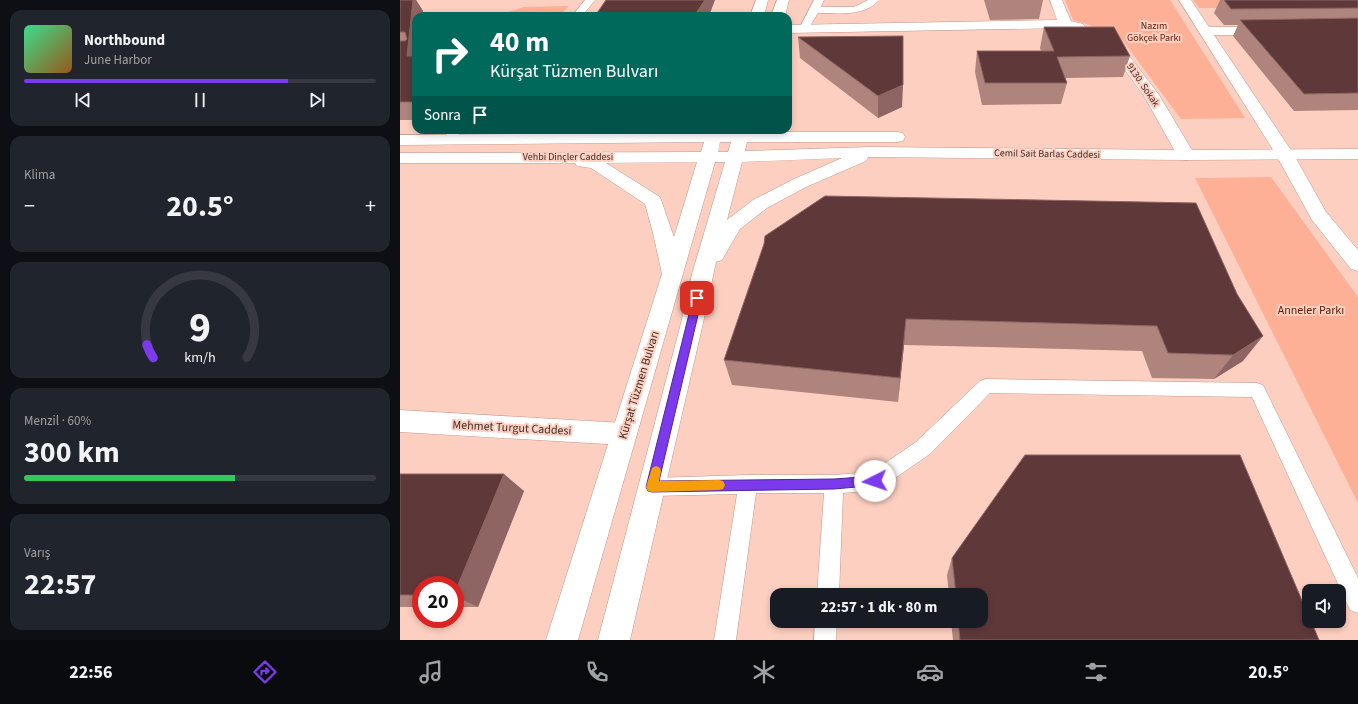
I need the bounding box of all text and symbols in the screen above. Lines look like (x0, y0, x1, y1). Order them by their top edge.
park label: Nazım Gökçek Parkı (1127, 19, 1181, 45)
text: 40 m (490, 22, 549, 62)
icon: right (424, 28, 476, 80)
text: Northbound (84, 30, 165, 51)
text: June Harbor (84, 51, 152, 69)
text: Kürşat Tüzmen Bulvarı (490, 59, 659, 84)
street label: 9130. Sokak (1123, 60, 1163, 110)
icon: previous (72, 89, 94, 111)
icon: pause (189, 89, 211, 111)
icon: next (306, 89, 328, 111)
icon: arrive (469, 104, 491, 126)
text: Sonra (424, 105, 461, 126)
street label: Cemil Sait Barlas Caddesi (994, 146, 1100, 162)
street label: Vehbi Dinçler Caddesi (523, 150, 613, 164)
text: Klima (24, 166, 55, 184)
text: 20.5° (166, 185, 234, 228)
text: − (24, 190, 35, 222)
text: + (365, 190, 376, 222)
pin (680, 281, 714, 315)
icon: arrive (686, 287, 708, 309)
text: 9 (189, 298, 211, 358)
park label: Anneler Parkı (1278, 302, 1344, 319)
street label: Kürşat Tüzmen Bulvarı (614, 329, 664, 441)
text: km/h (184, 347, 216, 368)
text: Menzil · 60% (24, 412, 91, 430)
street label: Mehmet Turgut Caddesi (452, 416, 572, 440)
text: 300 km (24, 431, 120, 474)
position arrow (854, 460, 896, 502)
text: Varış (24, 544, 50, 562)
text: 22:57 (24, 563, 96, 606)
speed limit sign: 20 (412, 576, 464, 628)
map controls (1302, 584, 1346, 628)
button: sound (1302, 584, 1346, 628)
text: 22:57 · 1 dk · 80 m (821, 597, 937, 618)
icon: directions (251, 658, 279, 686)
icon: music (417, 658, 445, 686)
icon: phone (583, 658, 611, 686)
icon: climate (750, 658, 778, 686)
icon: car (916, 658, 944, 686)
icon: filters (1082, 658, 1110, 686)
text: 22:56 (69, 660, 113, 685)
text: 20.5° (1248, 660, 1289, 685)

